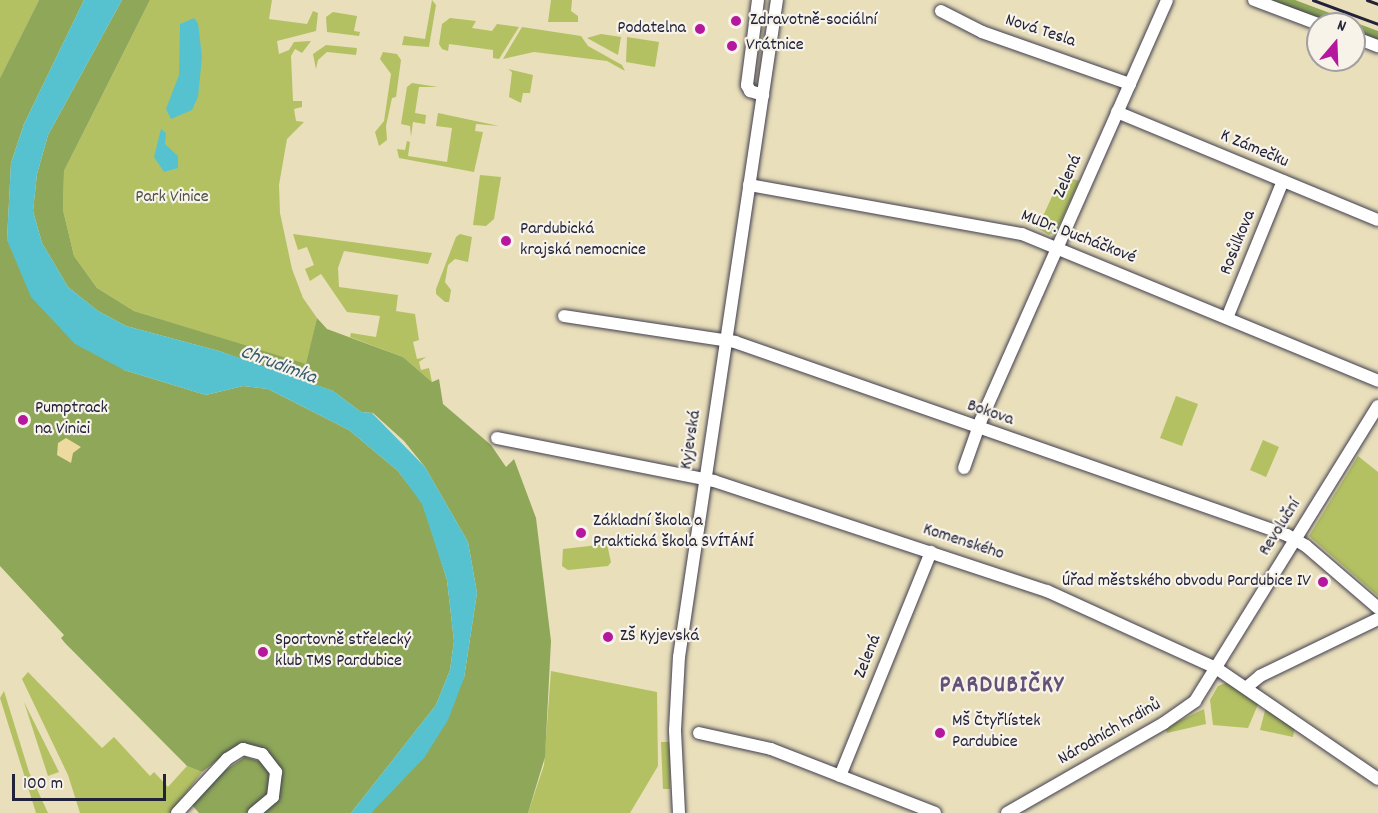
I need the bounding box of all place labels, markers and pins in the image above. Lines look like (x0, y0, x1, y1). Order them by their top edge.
place label: Zdravotně-sociální (750, 10, 877, 32)
marker: Zdravotně-sociální (727, 12, 745, 30)
place label: Podatelna (617, 18, 686, 40)
marker: Podatelna (691, 20, 709, 38)
place label: Vrátnice (746, 35, 804, 57)
marker: Vrátnice (723, 37, 741, 55)
place label: Pardubická krajská nemocnice (520, 220, 646, 262)
marker: Pardubická krajská nemocnice (497, 232, 515, 250)
place label: Pumptrack na Vinici (35, 399, 108, 442)
marker: Pumptrack na Vinici (16, 413, 30, 427)
place label: Základní škola a Praktická škola SVÍTÁNÍ (593, 512, 753, 554)
marker: Základní škola a Praktická škola SVÍTÁNÍ (574, 526, 588, 540)
place label: Úřad městského obvodu Pardubice IV (1062, 571, 1311, 593)
marker: Úřad městského obvodu Pardubice IV (1316, 575, 1330, 589)
place label: ZŠ Kyjevská (620, 626, 699, 648)
marker: ZŠ Kyjevská (601, 630, 615, 644)
place label: Sportovně střelecký klub TMS Pardubice (275, 631, 411, 674)
marker: Sportovně střelecký klub TMS Pardubice (256, 645, 270, 659)
place label: MŠ Čtyřlístek Pardubice (952, 712, 1041, 754)
marker: MŠ Čtyřlístek Pardubice (933, 726, 947, 740)

